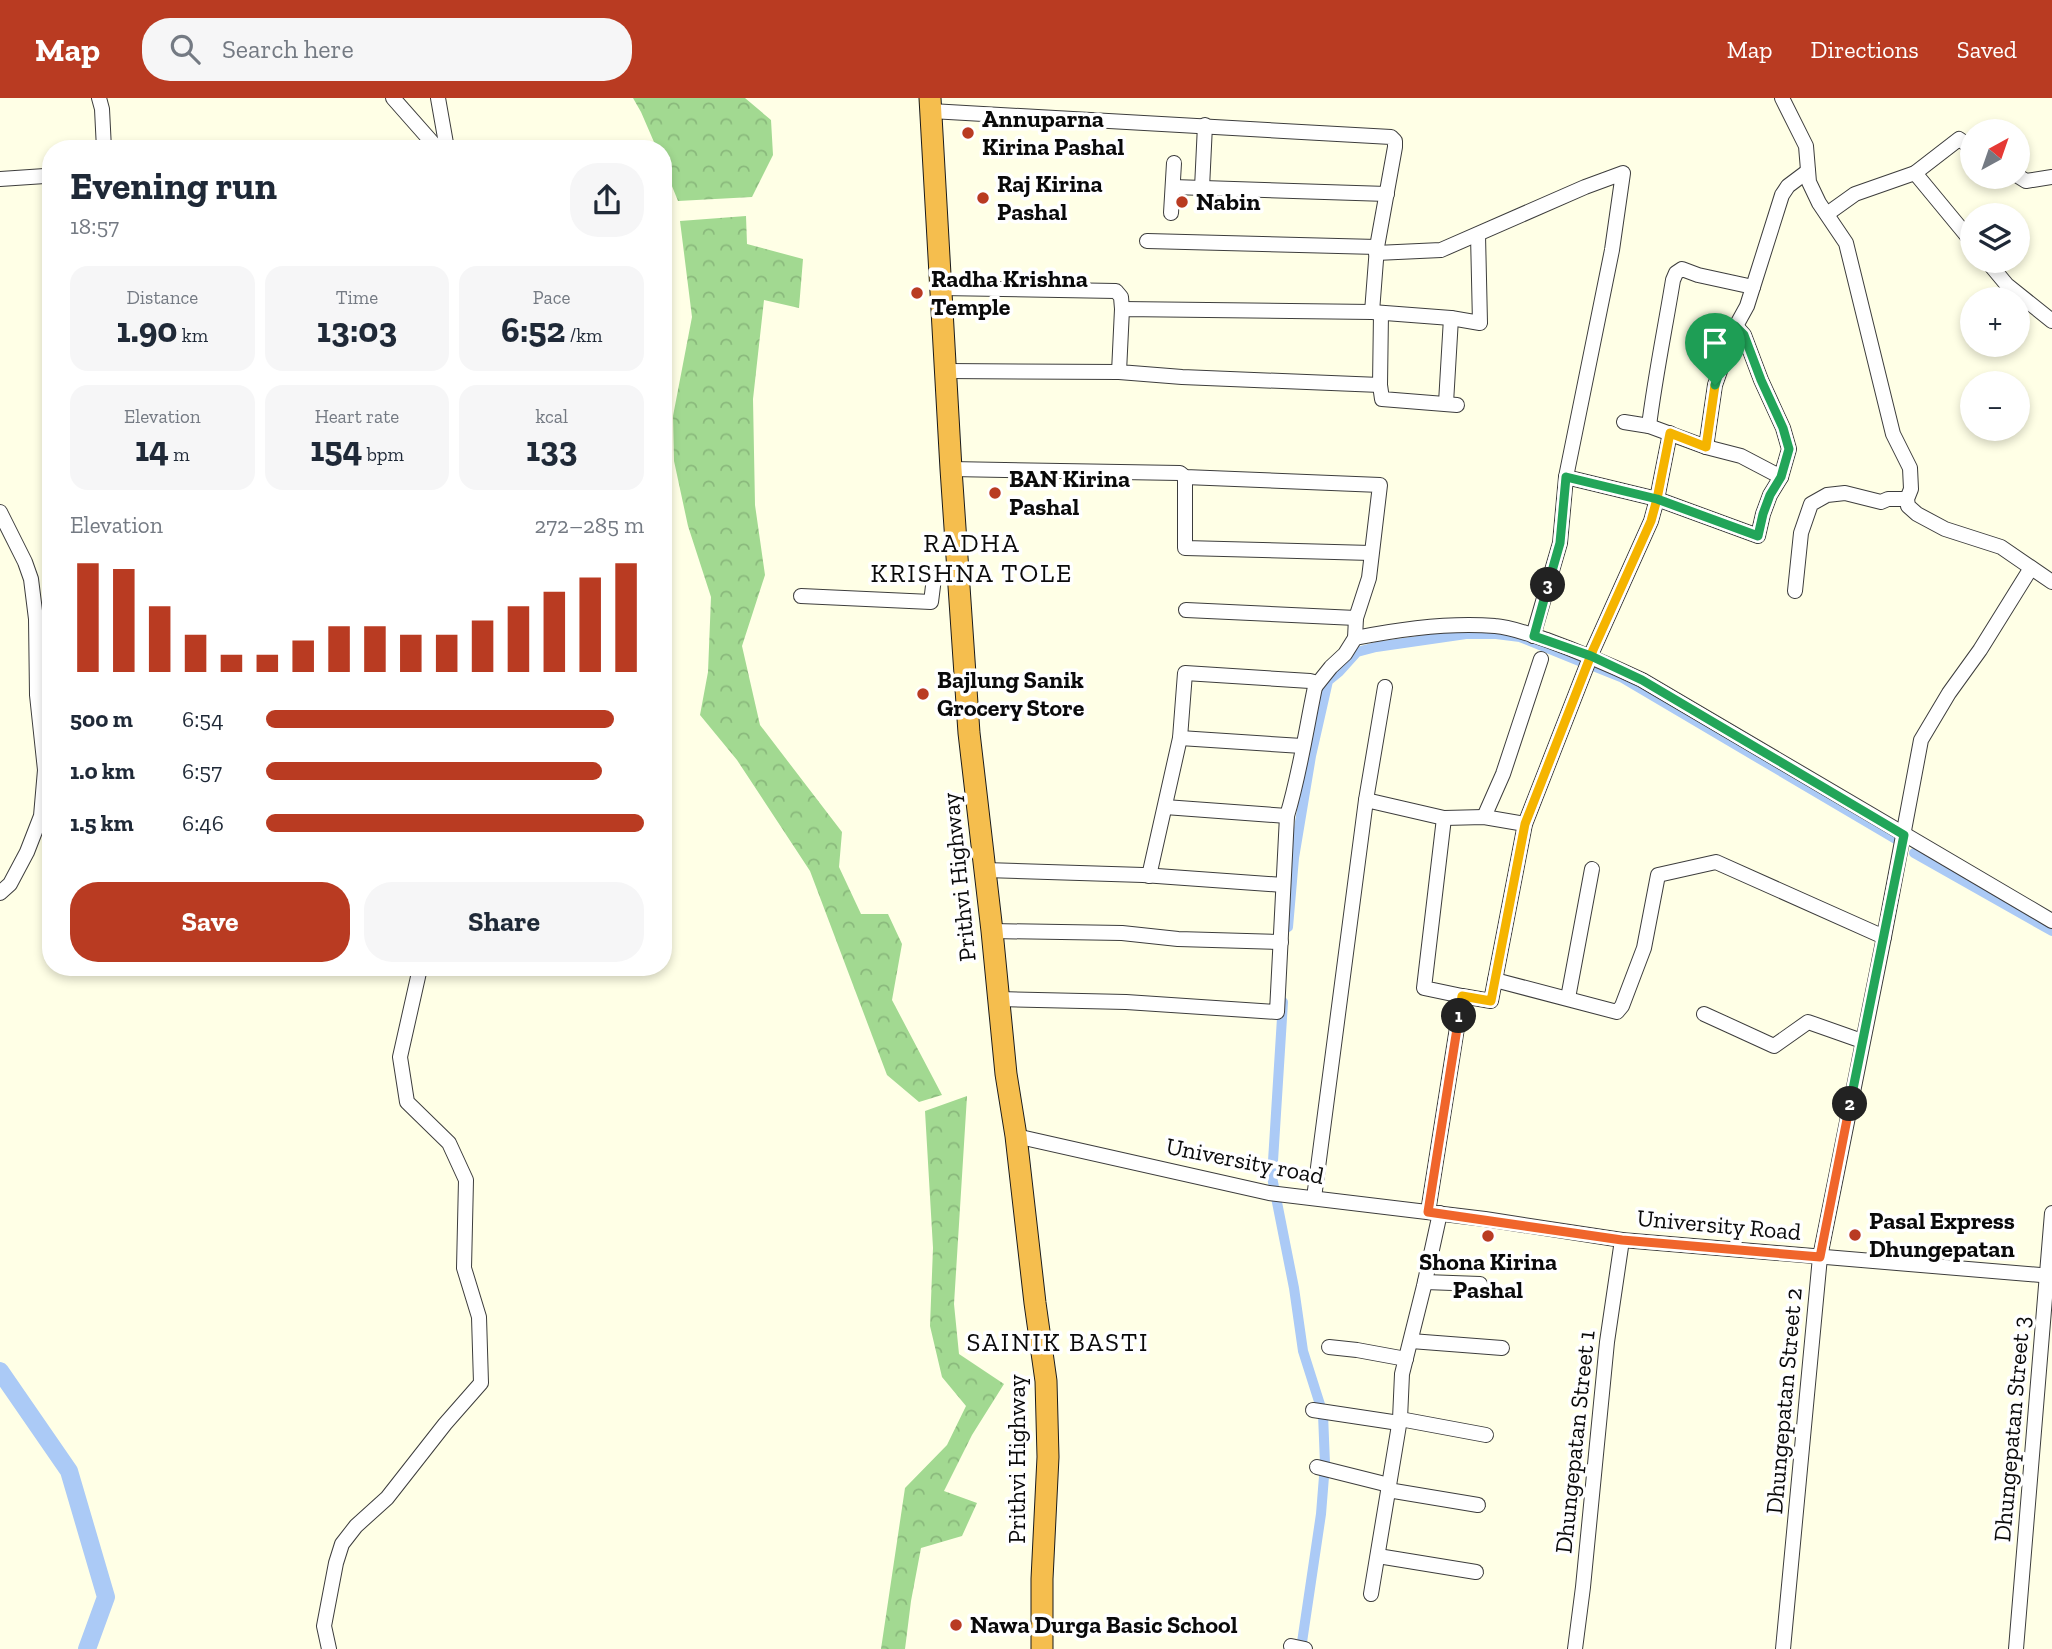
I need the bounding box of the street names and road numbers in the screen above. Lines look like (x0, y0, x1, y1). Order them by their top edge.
street label: Prithvi Highway (935, 791, 982, 963)
street label: University road (1164, 1131, 1327, 1190)
street label: University Road (1636, 1203, 1802, 1246)
street label: Dhungepatan Street 2 (1759, 1287, 1808, 1515)
street label: Dhungepatan Street 3 (1987, 1315, 2036, 1543)
street label: Dhungepatan Street 1 (1548, 1329, 1601, 1555)
street label: Prithvi Highway (1002, 1374, 1031, 1544)

